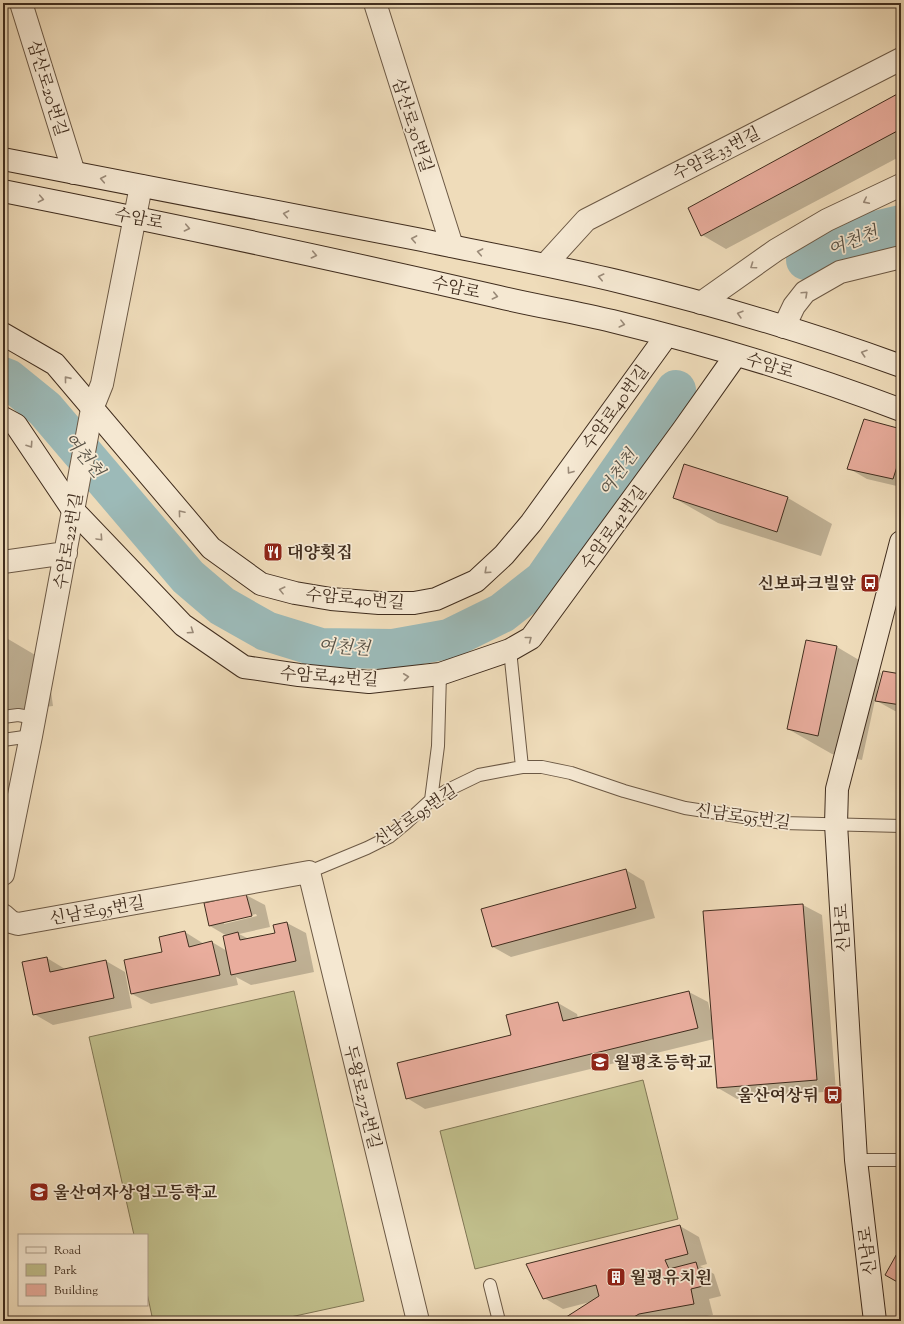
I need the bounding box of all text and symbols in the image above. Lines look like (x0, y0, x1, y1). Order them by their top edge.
street label: 삼산로20번길 (20, 38, 72, 139)
street label: 삼산로30번길 (385, 75, 438, 176)
street label: 수암로33번길 (669, 122, 765, 187)
one-way arrow (100, 175, 106, 184)
one-way arrow (38, 194, 44, 202)
one-way arrow (862, 196, 870, 204)
street label: 수암로 (112, 203, 166, 237)
one-way arrow (283, 210, 289, 219)
water label: 여천천 (825, 220, 884, 265)
one-way arrow (184, 223, 190, 231)
one-way arrow (410, 235, 417, 243)
one-way arrow (477, 248, 483, 257)
one-way arrow (311, 250, 317, 258)
one-way arrow (751, 261, 758, 268)
street label: 수암로 (429, 272, 483, 306)
one-way arrow (598, 274, 604, 282)
one-way arrow (492, 291, 499, 300)
one-way arrow (800, 291, 808, 299)
one-way arrow (737, 310, 744, 319)
one-way arrow (619, 319, 626, 328)
street label: 수암로 (742, 348, 797, 386)
one-way arrow (861, 349, 868, 358)
street label: 수암로40번길 (578, 361, 656, 455)
one-way arrow (65, 376, 72, 383)
water label: 여천천 (56, 428, 110, 486)
one-way arrow (25, 441, 33, 448)
water label: 여천천 (594, 444, 646, 503)
one-way arrow (567, 466, 574, 473)
street label: 수암로42번길 (576, 481, 653, 575)
street label: 수암로22번길 (50, 491, 90, 592)
one-way arrow (179, 510, 186, 518)
one-way arrow (95, 533, 103, 541)
restaurant icon: 대양횟집 (262, 541, 284, 563)
place label: 대양횟집 (287, 542, 353, 566)
one-way arrow (484, 566, 492, 573)
bus stop icon: 신보파크빌앞 (859, 572, 881, 594)
place label: 신보파크빌앞 (757, 573, 857, 597)
street label: 수암로40번길 (304, 584, 405, 616)
one-way arrow (279, 586, 286, 594)
one-way arrow (187, 626, 194, 634)
water label: 여천천 (317, 634, 372, 664)
one-way arrow (524, 636, 531, 643)
street label: 수암로42번길 (279, 663, 379, 693)
one-way arrow (403, 673, 410, 682)
street label: 신남로95번길 (369, 780, 463, 854)
street label: 신남로95번길 (693, 799, 792, 837)
street label: 신남로95번길 (48, 892, 147, 932)
street label: 신남로 (831, 902, 857, 953)
street label: 두왕로272번길 (337, 1043, 386, 1152)
school or university icon: 월평초등학교 (589, 1051, 611, 1073)
place label: 월평초등학교 (614, 1052, 713, 1076)
bus stop icon: 울산여상뒤 (822, 1084, 844, 1106)
place label: 울산여상뒤 (737, 1085, 819, 1109)
school or university icon: 울산여자상업고등학교 (28, 1181, 50, 1203)
place label: 울산여자상업고등학교 (53, 1182, 218, 1206)
street label: 신남로 (854, 1224, 884, 1277)
legend (18, 1234, 148, 1306)
text: Road (54, 1242, 81, 1260)
text: Park (54, 1262, 77, 1280)
building icon: 월평유치원 (605, 1266, 627, 1288)
place label: 월평유치원 (630, 1267, 712, 1291)
text: Building (54, 1282, 98, 1300)

